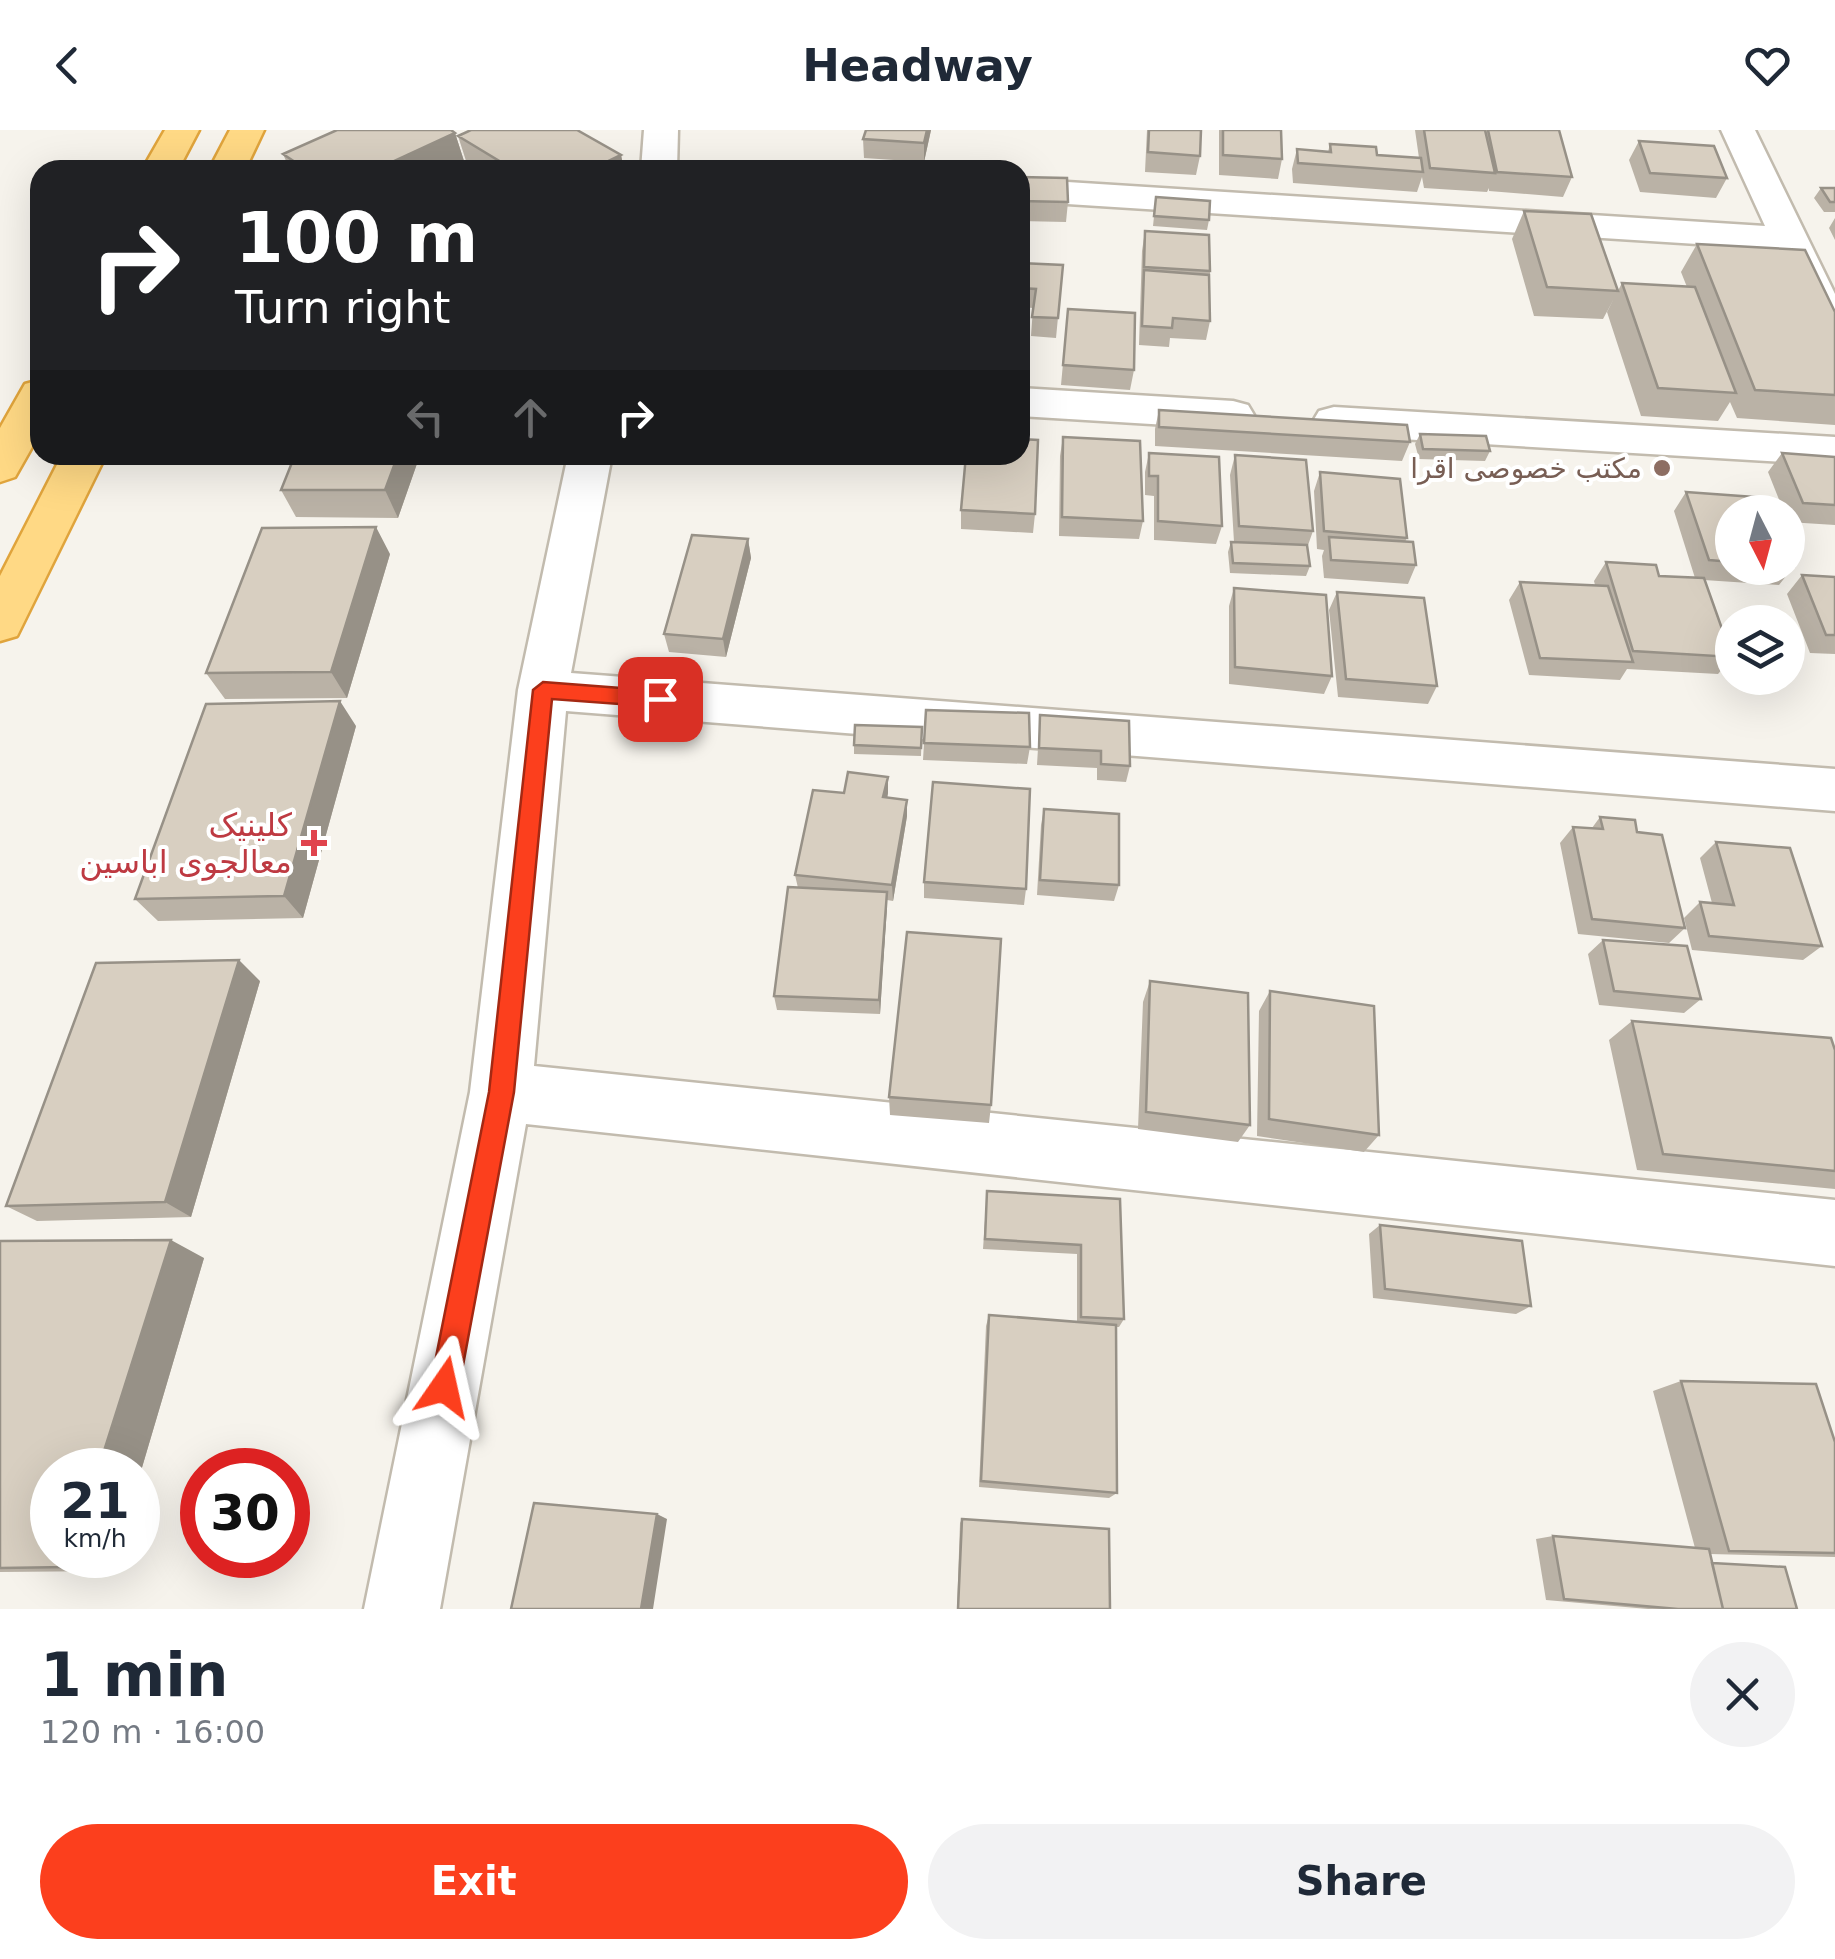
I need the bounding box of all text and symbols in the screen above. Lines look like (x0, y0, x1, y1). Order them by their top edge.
icon: back (40, 38, 95, 93)
icon: heart (1740, 38, 1795, 93)
text: Headway (802, 39, 1033, 92)
text: 100 m (235, 197, 478, 279)
icon: right (70, 200, 200, 330)
text: Turn right (235, 281, 450, 334)
icon: left (398, 390, 453, 445)
icon: ahead (503, 390, 558, 445)
icon: right (608, 390, 663, 445)
place label: مکتب خصوصی اقرا (1410, 452, 1642, 485)
marker: مکتب خصوصی اقرا (1651, 457, 1673, 479)
north arrow (1715, 495, 1805, 585)
map controls (1715, 495, 1805, 695)
button: layers (1715, 605, 1805, 695)
pin (618, 657, 703, 742)
icon: arrive (633, 672, 688, 727)
place label: کلینیک معالجوی اباسین (79, 806, 293, 881)
marker: کلینیک معالجوی اباسین (301, 830, 327, 856)
position arrow (392, 1335, 496, 1439)
speed limit sign: 30 (180, 1448, 310, 1578)
text: 21 (60, 1472, 130, 1530)
text: km/h (63, 1524, 127, 1553)
text: 1 min (40, 1640, 228, 1710)
button: close (1690, 1642, 1795, 1747)
text: 120 m · 16:00 (40, 1713, 265, 1751)
button: Exit (40, 1824, 908, 1939)
button: Share (928, 1824, 1795, 1939)

